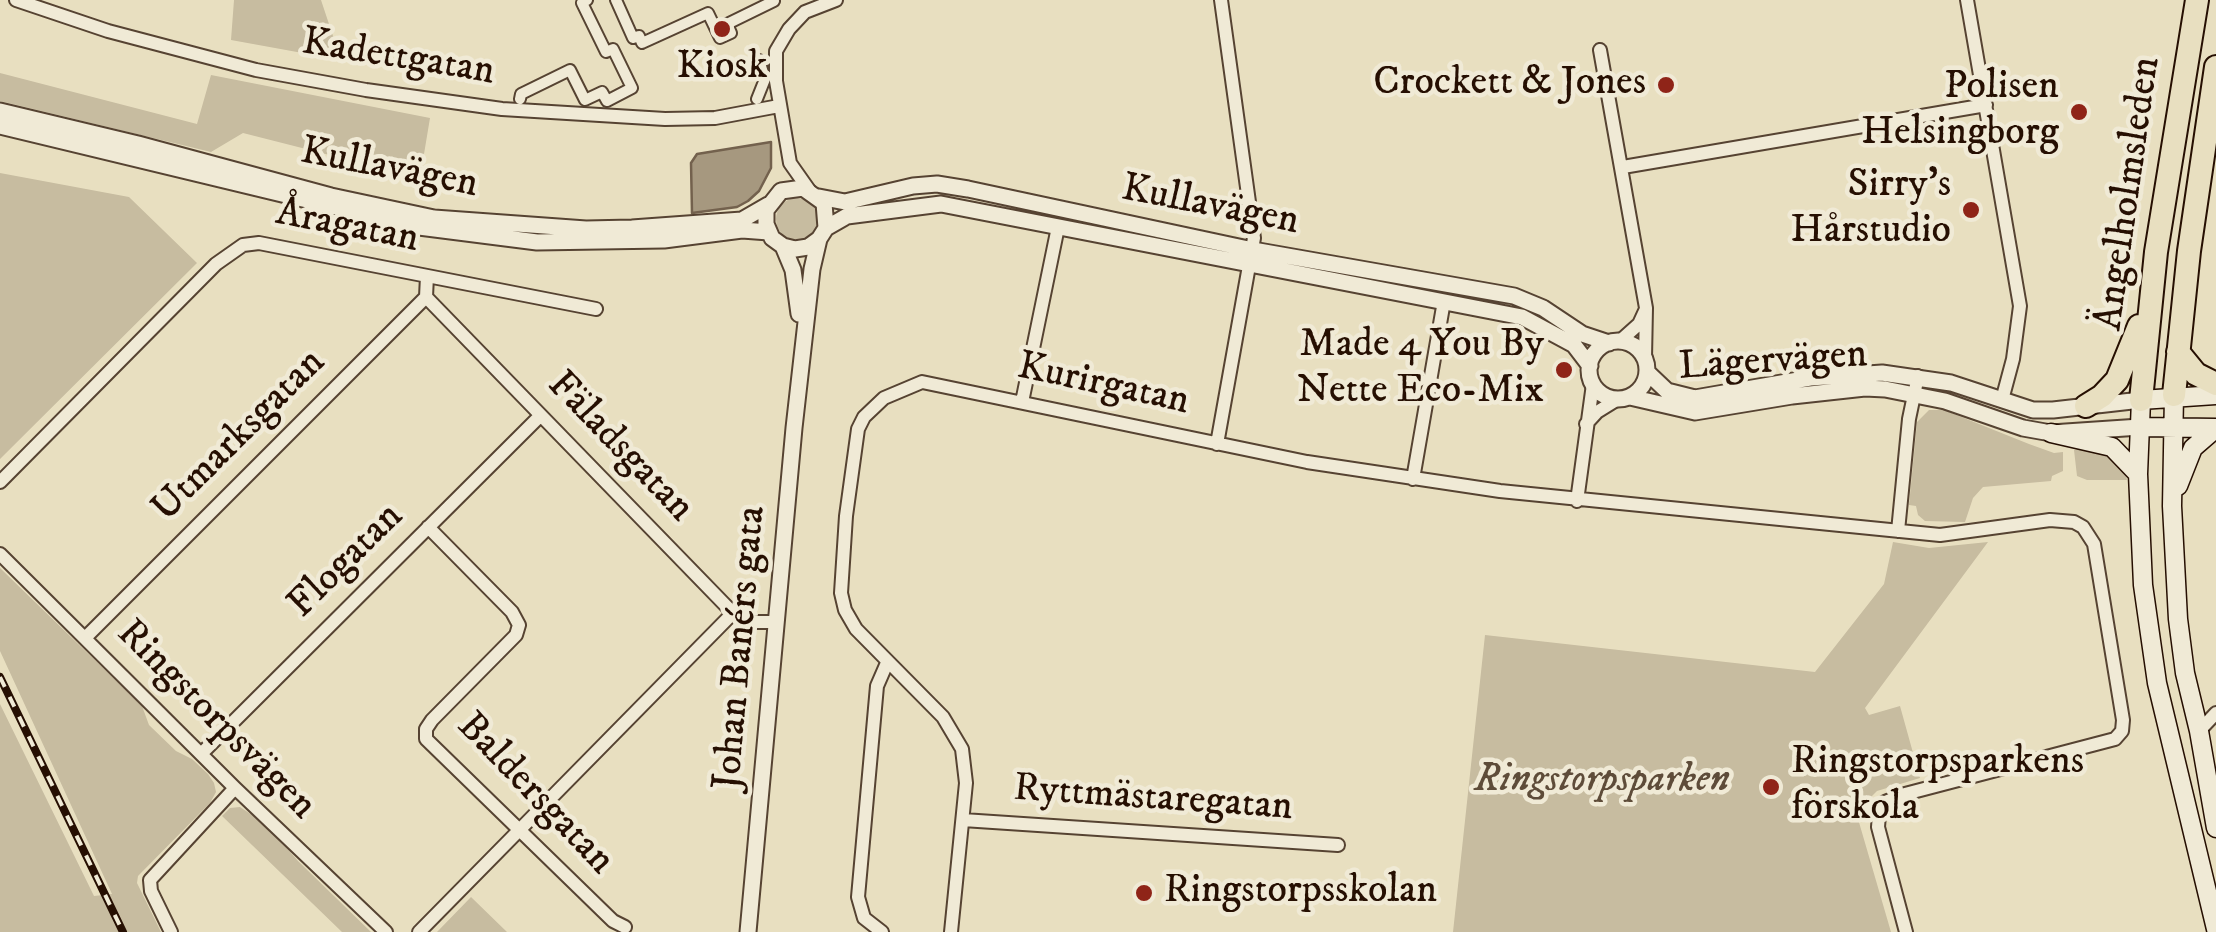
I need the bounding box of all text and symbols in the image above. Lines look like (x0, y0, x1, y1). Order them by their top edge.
marker: Kiosk (711, 18, 733, 40)
street label: Kadettgatan (298, 20, 498, 98)
place label: Kiosk (676, 45, 768, 93)
street label: Ängelholmsleden (2087, 54, 2173, 334)
place label: Crockett & Jones (1373, 61, 1646, 109)
place label: Polisen Helsingborg (1861, 65, 2059, 159)
marker: Crockett & Jones (1655, 74, 1677, 96)
marker: Polisen Helsingborg (2068, 101, 2090, 123)
street label: Kullavägen (296, 129, 482, 211)
place label: Sirry's Hårstudio (1790, 163, 1951, 257)
street label: Kullavägen (1117, 166, 1303, 248)
street label: Åragatan (271, 191, 423, 265)
marker: Sirry's Hårstudio (1960, 199, 1982, 221)
place label: Made 4 You By Nette Eco-Mix (1297, 323, 1544, 417)
street label: Lägervägen (1677, 332, 1869, 394)
street label: Utmarksgatan (143, 340, 337, 534)
street label: Kurirgatan (1013, 344, 1193, 428)
marker: Made 4 You By Nette Eco-Mix (1553, 359, 1575, 381)
street label: Fäladsgatan (535, 363, 703, 533)
street label: Flogatan (279, 494, 415, 630)
street label: Johan Banérs gata (706, 504, 778, 792)
street label: Ringstorpsvägen (105, 611, 325, 831)
street label: Baldersgatan (445, 704, 623, 886)
place label: Ringstorpsparkens förskola (1791, 740, 2084, 834)
park label: Ringstorpsparken (1474, 758, 1730, 806)
street label: Ryttmästaregatan (1012, 766, 1294, 834)
marker: Ringstorpsparkens förskola (1760, 776, 1782, 798)
place label: Ringstorpsskolan (1164, 869, 1437, 917)
marker: Ringstorpsskolan (1133, 882, 1155, 904)

